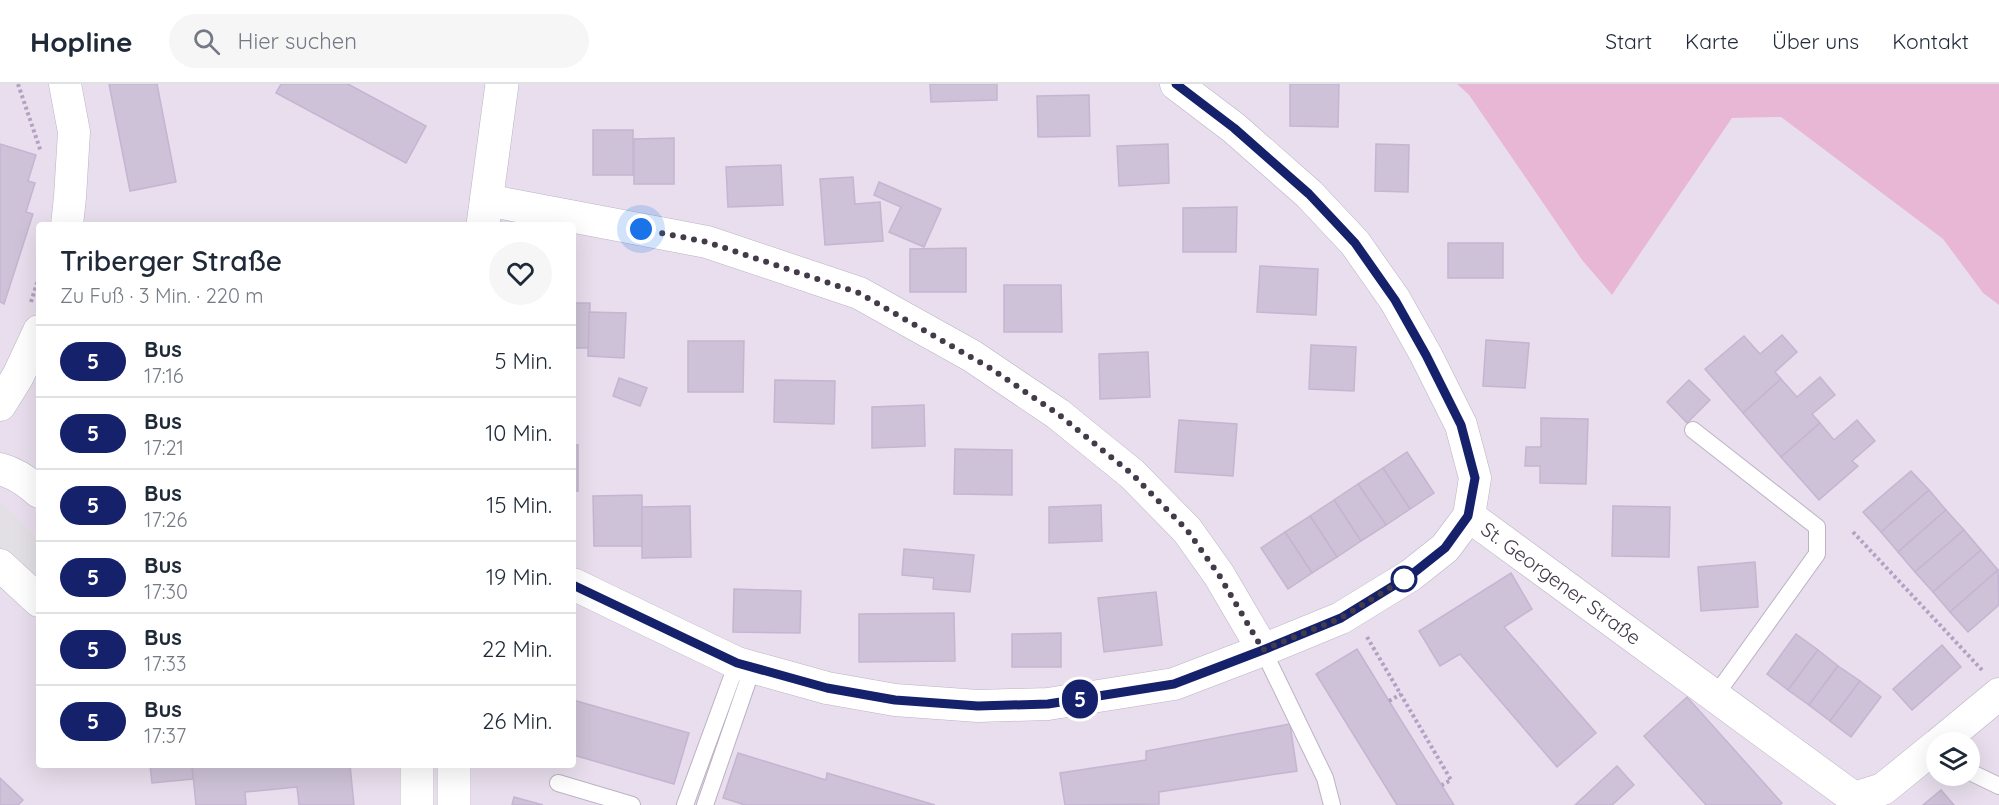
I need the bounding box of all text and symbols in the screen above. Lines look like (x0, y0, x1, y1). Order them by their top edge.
search box (169, 14, 589, 68)
text: Hopline (30, 24, 133, 59)
icon: search (190, 25, 223, 58)
text: Hier suchen (238, 27, 357, 55)
text: Start (1605, 28, 1652, 54)
text: Karte (1685, 28, 1739, 54)
text: Über uns (1772, 28, 1859, 54)
text: Kontakt (1892, 28, 1969, 54)
your location (626, 214, 656, 244)
button: heart (489, 242, 552, 305)
text: Triberger Straße (60, 243, 282, 278)
text: Zu Fuß · 3 Min. · 220 m (60, 283, 263, 308)
text: Bus (144, 335, 182, 363)
text: 5 Min. (494, 347, 552, 375)
text: 5 (87, 348, 99, 374)
text: 17:16 (144, 363, 184, 388)
text: Bus (144, 407, 182, 435)
text: 10 Min. (485, 419, 552, 447)
text: 5 (87, 420, 99, 446)
text: 17:21 (144, 435, 184, 460)
text: Bus (144, 479, 182, 507)
text: 15 Min. (486, 491, 552, 519)
text: 5 (87, 492, 99, 518)
text: 17:26 (144, 507, 187, 532)
street label: St. Georgener Straße (1476, 516, 1646, 650)
text: Bus (144, 551, 182, 579)
text: 19 Min. (486, 563, 552, 591)
text: 5 (87, 564, 99, 590)
unlabelled marker (1391, 566, 1417, 592)
text: 17:30 (144, 579, 188, 604)
text: Bus (144, 623, 182, 651)
text: 22 Min. (482, 635, 552, 663)
text: 5 (87, 636, 99, 662)
text: 17:33 (144, 651, 186, 676)
line badge: 5 (1060, 680, 1100, 718)
text: 5 (1074, 686, 1086, 712)
text: Bus (144, 695, 182, 723)
text: 26 Min. (482, 707, 552, 735)
text: 5 (87, 708, 99, 734)
text: 17:37 (144, 723, 186, 748)
map controls (1926, 732, 1980, 786)
button: layers (1926, 732, 1980, 786)

